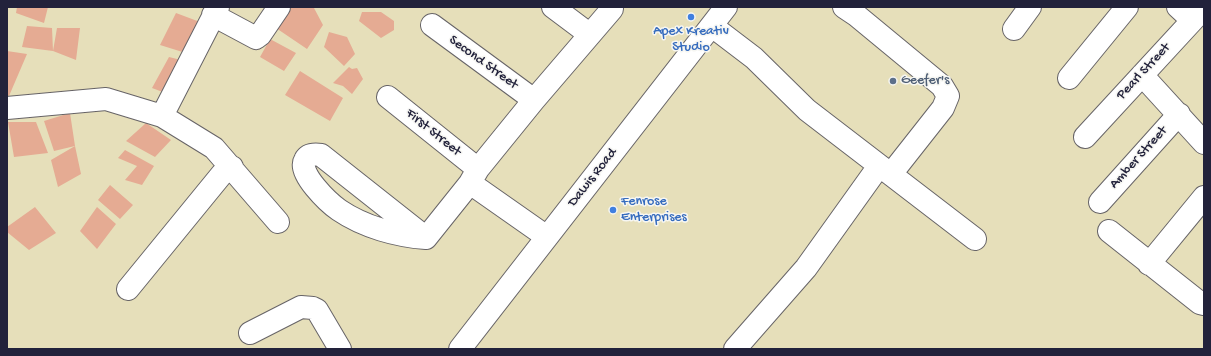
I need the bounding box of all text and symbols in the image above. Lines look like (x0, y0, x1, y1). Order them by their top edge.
marker: Apex Kreativ Studio (686, 12, 696, 22)
place label: Apex Kreativ Studio (653, 24, 729, 56)
street label: Second Street (445, 32, 521, 94)
street label: Pearl Street (1114, 40, 1174, 104)
place label: Geefer's (901, 73, 949, 89)
marker: Geefer's (888, 76, 898, 86)
street label: First Street (402, 105, 464, 161)
street label: Amber Street (1107, 123, 1171, 193)
street label: Dawis Road (565, 145, 621, 211)
place label: Fenrose Enterprises (621, 194, 687, 226)
marker: Fenrose Enterprises (608, 205, 618, 215)

